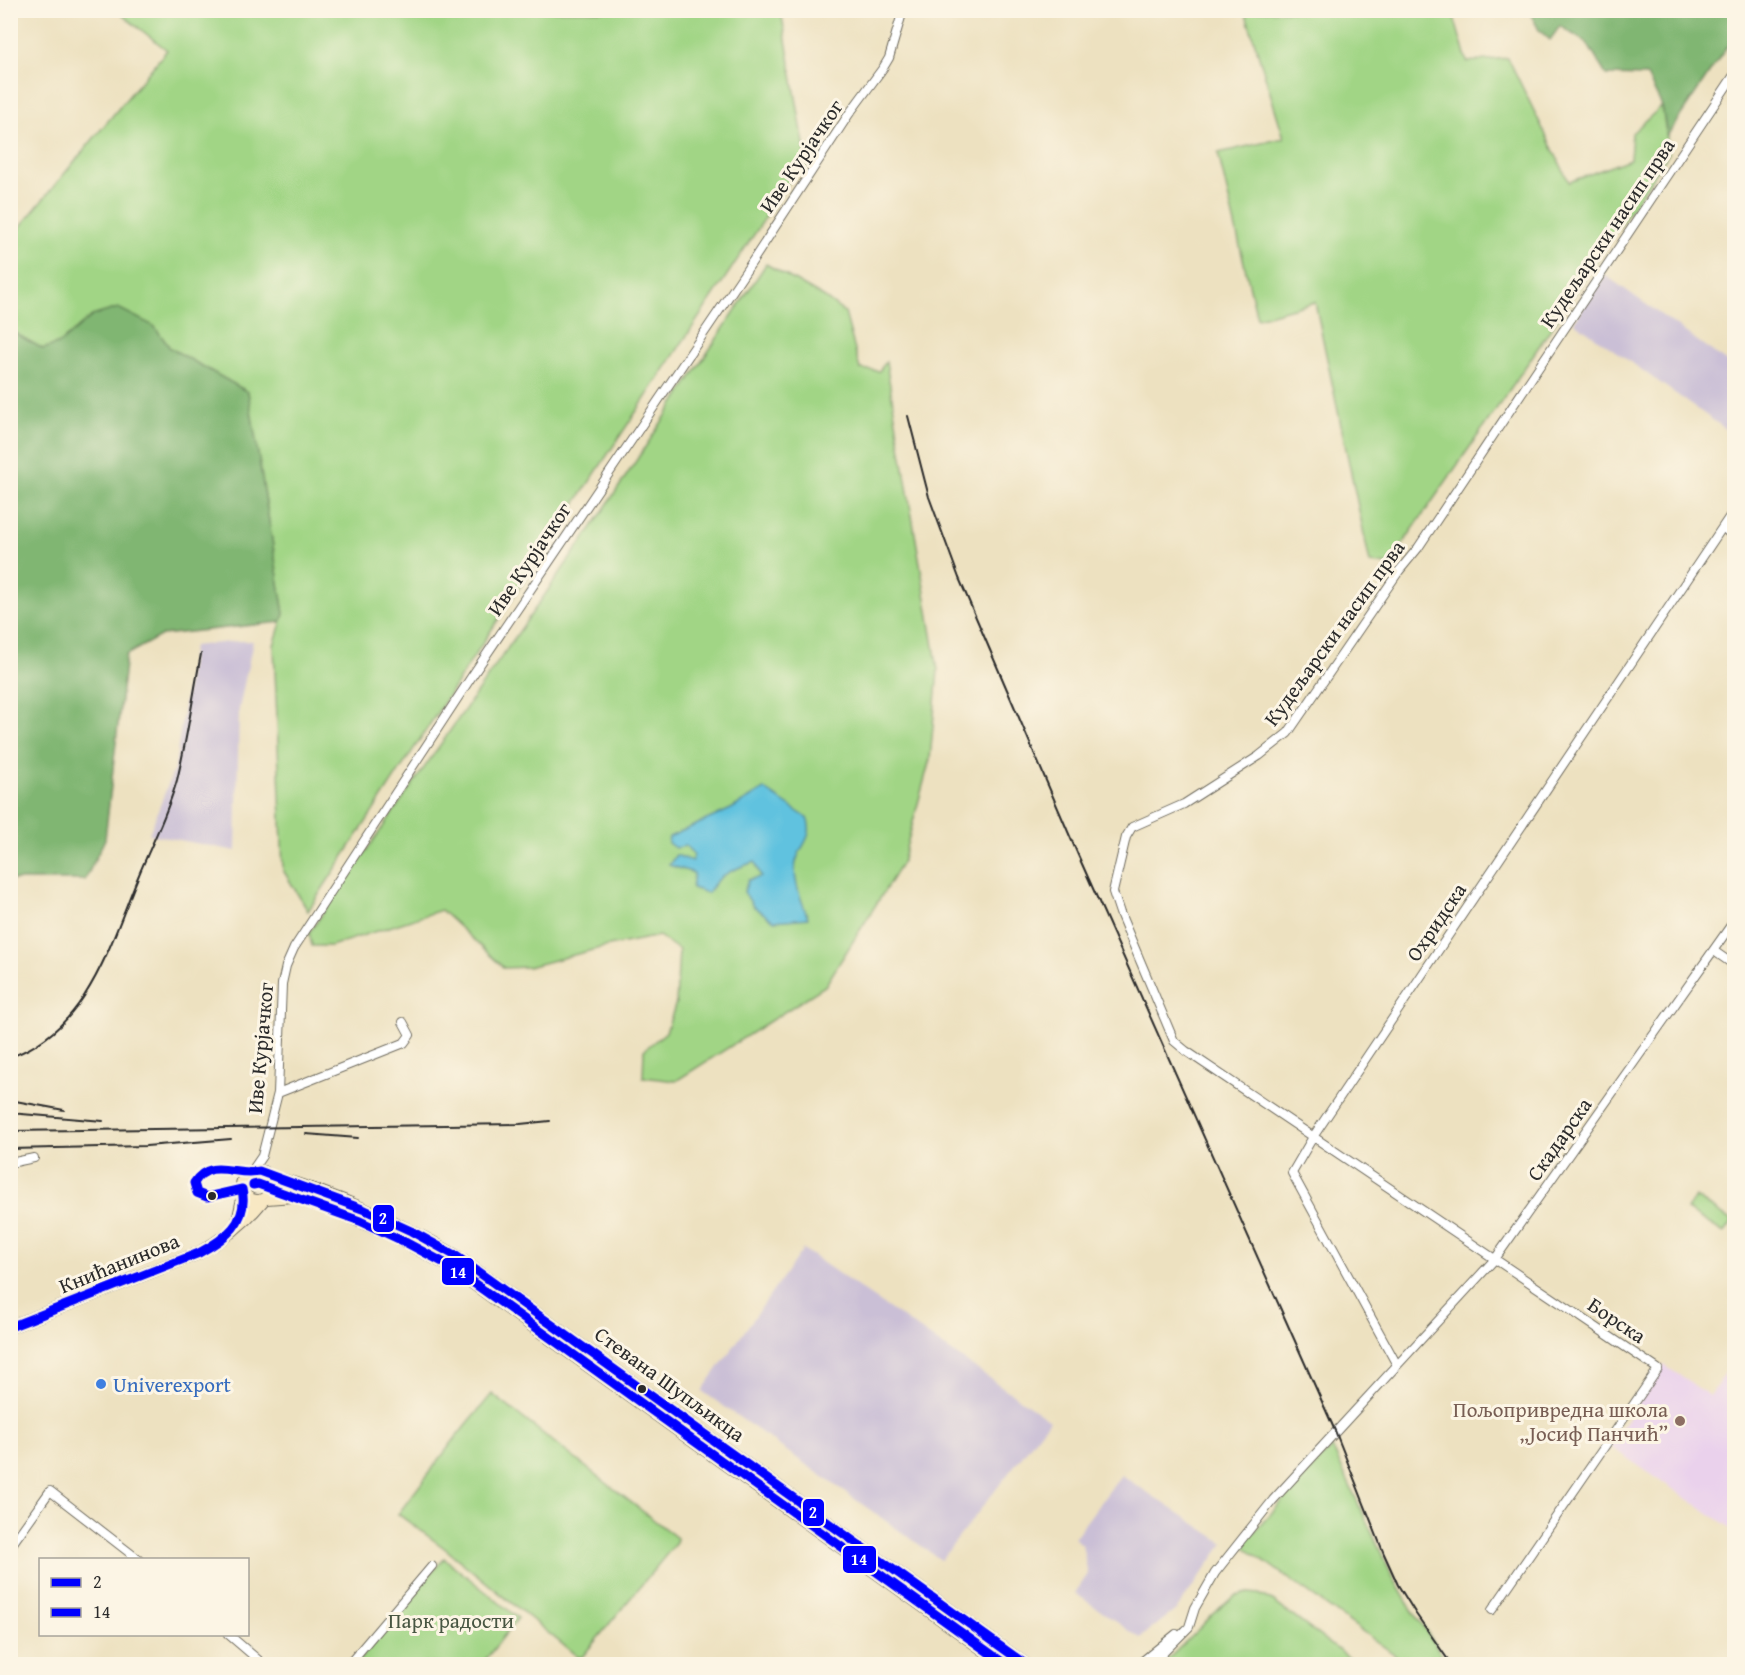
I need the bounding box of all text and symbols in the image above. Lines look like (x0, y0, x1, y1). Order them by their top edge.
street label: Иве Курјачког (751, 93, 851, 219)
street label: Кудељарски насип прва (1532, 132, 1682, 334)
street label: Иве Курјачког (479, 496, 579, 622)
street label: Кудељарски насип прва (1256, 534, 1412, 732)
street label: Охридска (1398, 876, 1474, 968)
street label: Иве Курјачког (239, 981, 281, 1115)
street label: Скадарска (1519, 1091, 1599, 1187)
unlabelled marker (206, 1190, 218, 1202)
line badge: 2 (372, 1204, 395, 1233)
text: 2 (379, 1206, 387, 1230)
street label: Книћанинова (54, 1225, 184, 1301)
line badge: 14 (441, 1257, 475, 1286)
text: 14 (450, 1260, 466, 1284)
street label: Борска (1582, 1289, 1652, 1351)
street label: Стевана Шупљикца (588, 1319, 752, 1449)
place label: Univerexport (113, 1369, 232, 1400)
marker: Univerexport (94, 1377, 108, 1391)
unlabelled marker (636, 1383, 648, 1395)
place label: Пољопривредна школа „Јосиф Панчић” (1453, 1394, 1668, 1449)
marker: Пољопривредна школа „Јосиф Панчић” (1673, 1414, 1687, 1428)
line badge: 2 (802, 1498, 825, 1527)
text: 2 (809, 1500, 817, 1524)
line badge: 14 (842, 1545, 877, 1574)
text: 14 (851, 1547, 867, 1571)
legend (39, 1558, 249, 1636)
text: 2 (93, 1568, 102, 1595)
text: 14 (93, 1598, 110, 1625)
park label: Парк радости (388, 1605, 514, 1636)

